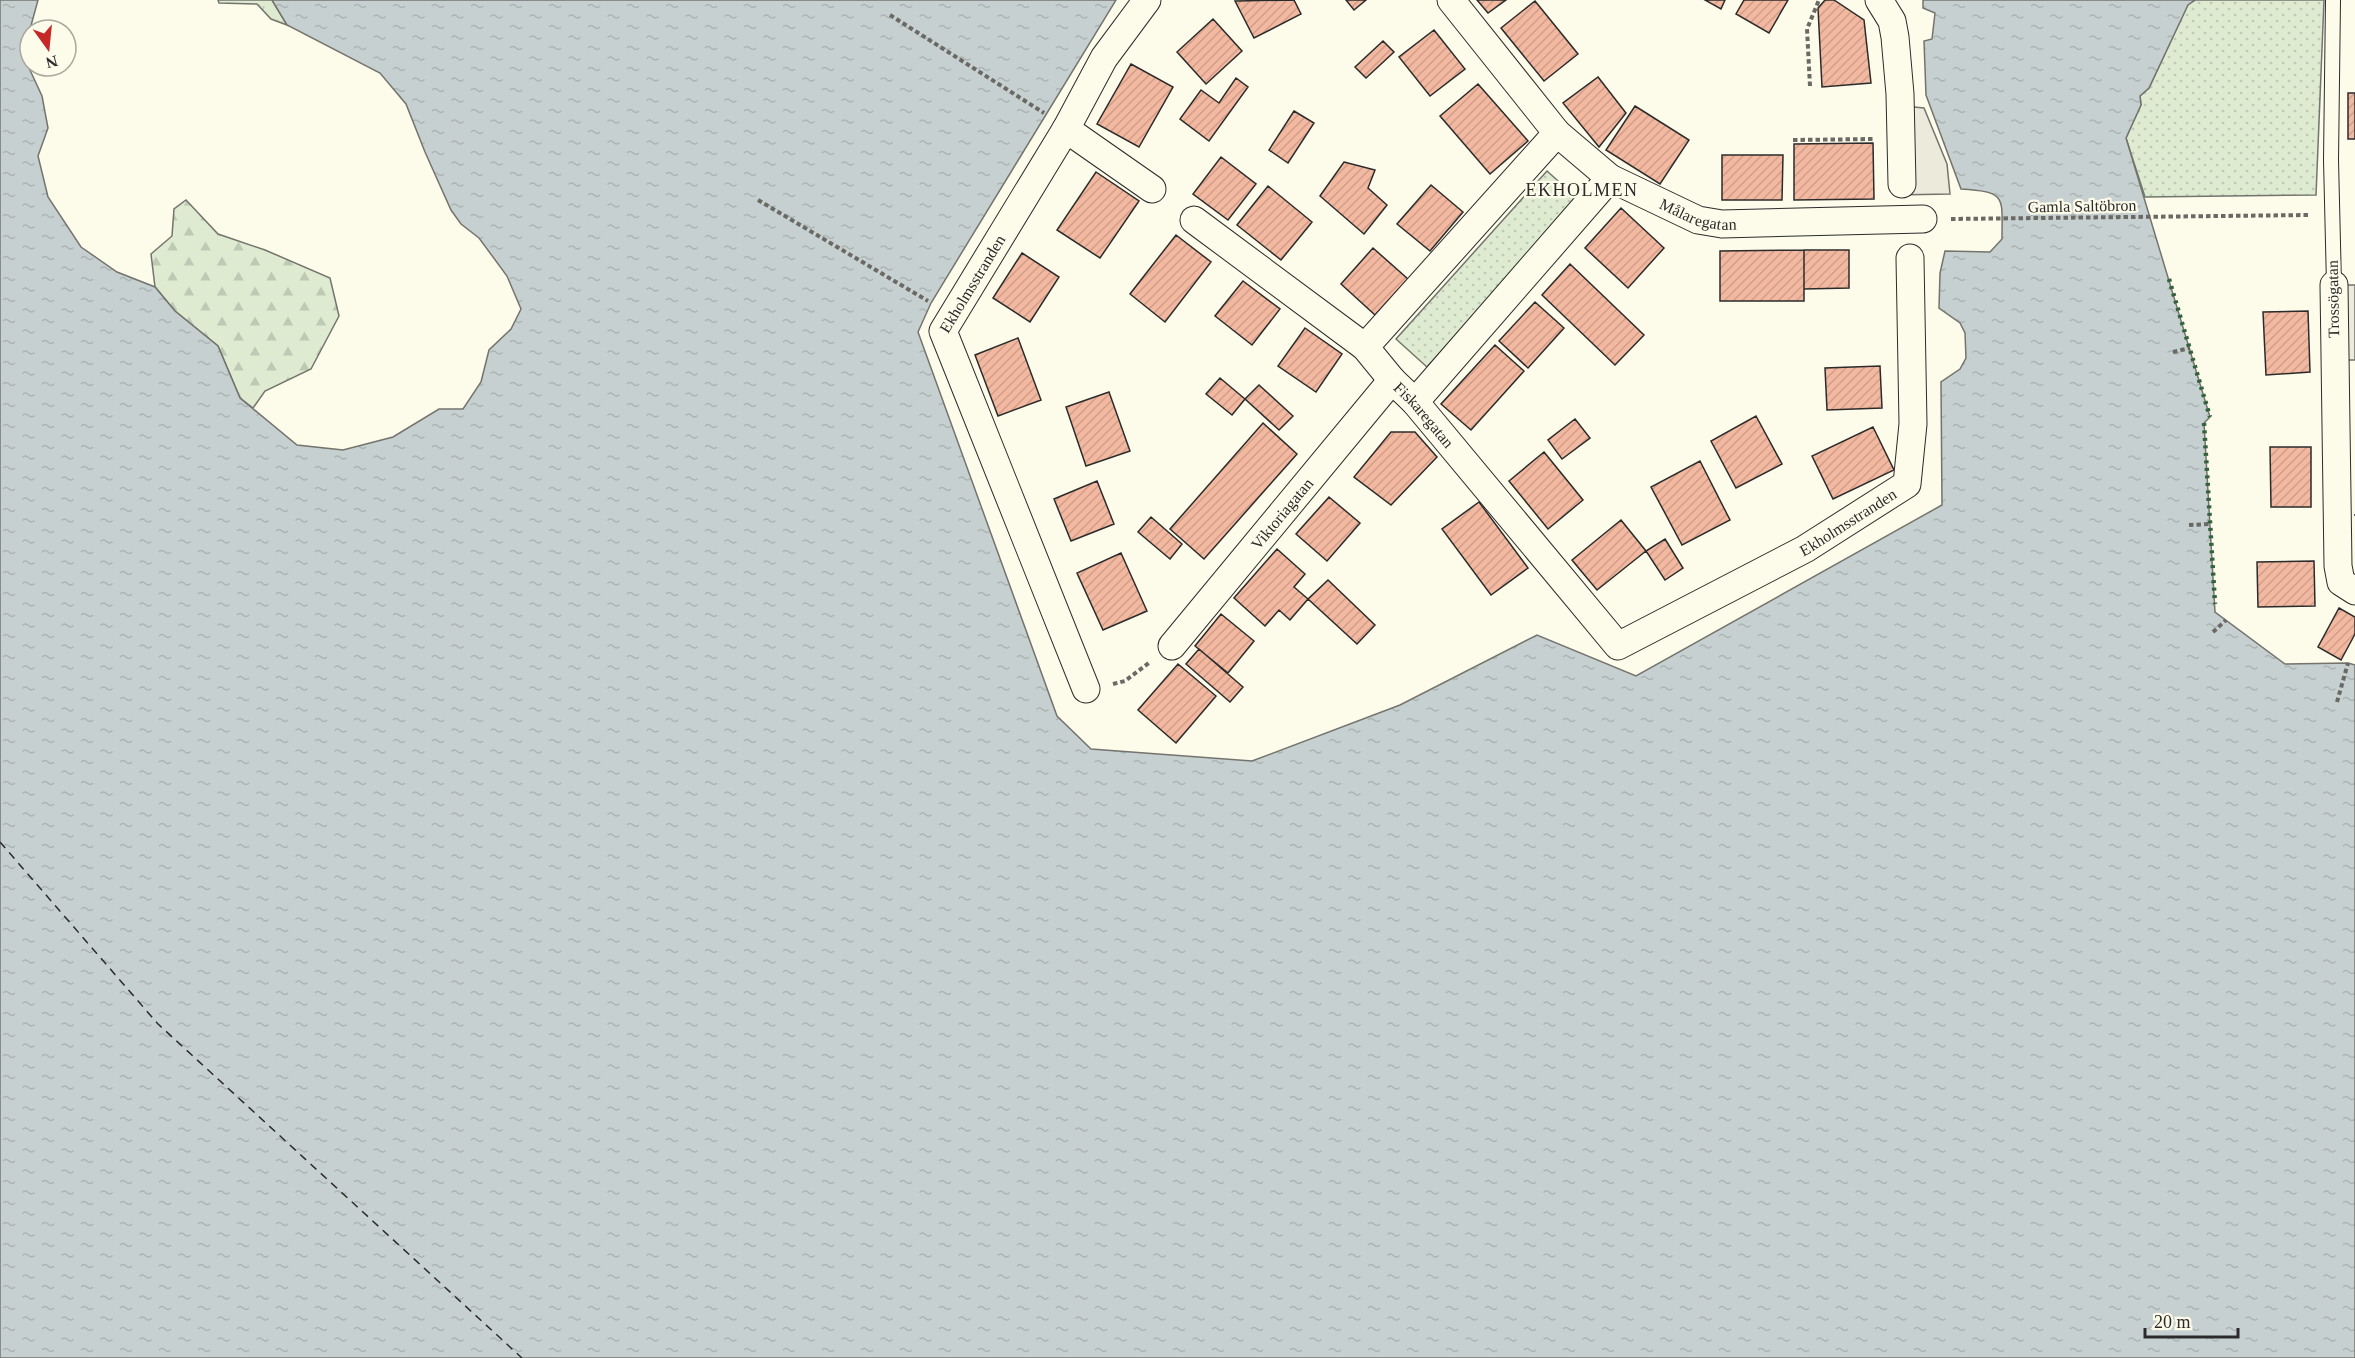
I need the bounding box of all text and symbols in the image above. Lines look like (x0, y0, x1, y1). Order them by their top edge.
north arrow (18, 18, 78, 78)
text: N (44, 52, 60, 72)
district label: EKHOLMEN (1526, 180, 1639, 200)
street label: Målaregatan (1657, 195, 1737, 233)
street label: Gamla Saltöbron (2027, 197, 2137, 215)
street label: Ekholmsstranden (936, 232, 1008, 335)
street label: Trossögatan (2324, 260, 2343, 338)
street label: Fiskaregatan (1391, 378, 1458, 451)
street label: Viktoriagatan (1247, 474, 1316, 552)
street label: Ekholmsstranden (1797, 485, 1899, 559)
scale bar (2145, 1301, 2238, 1339)
text: 20 m (2154, 1312, 2191, 1332)

